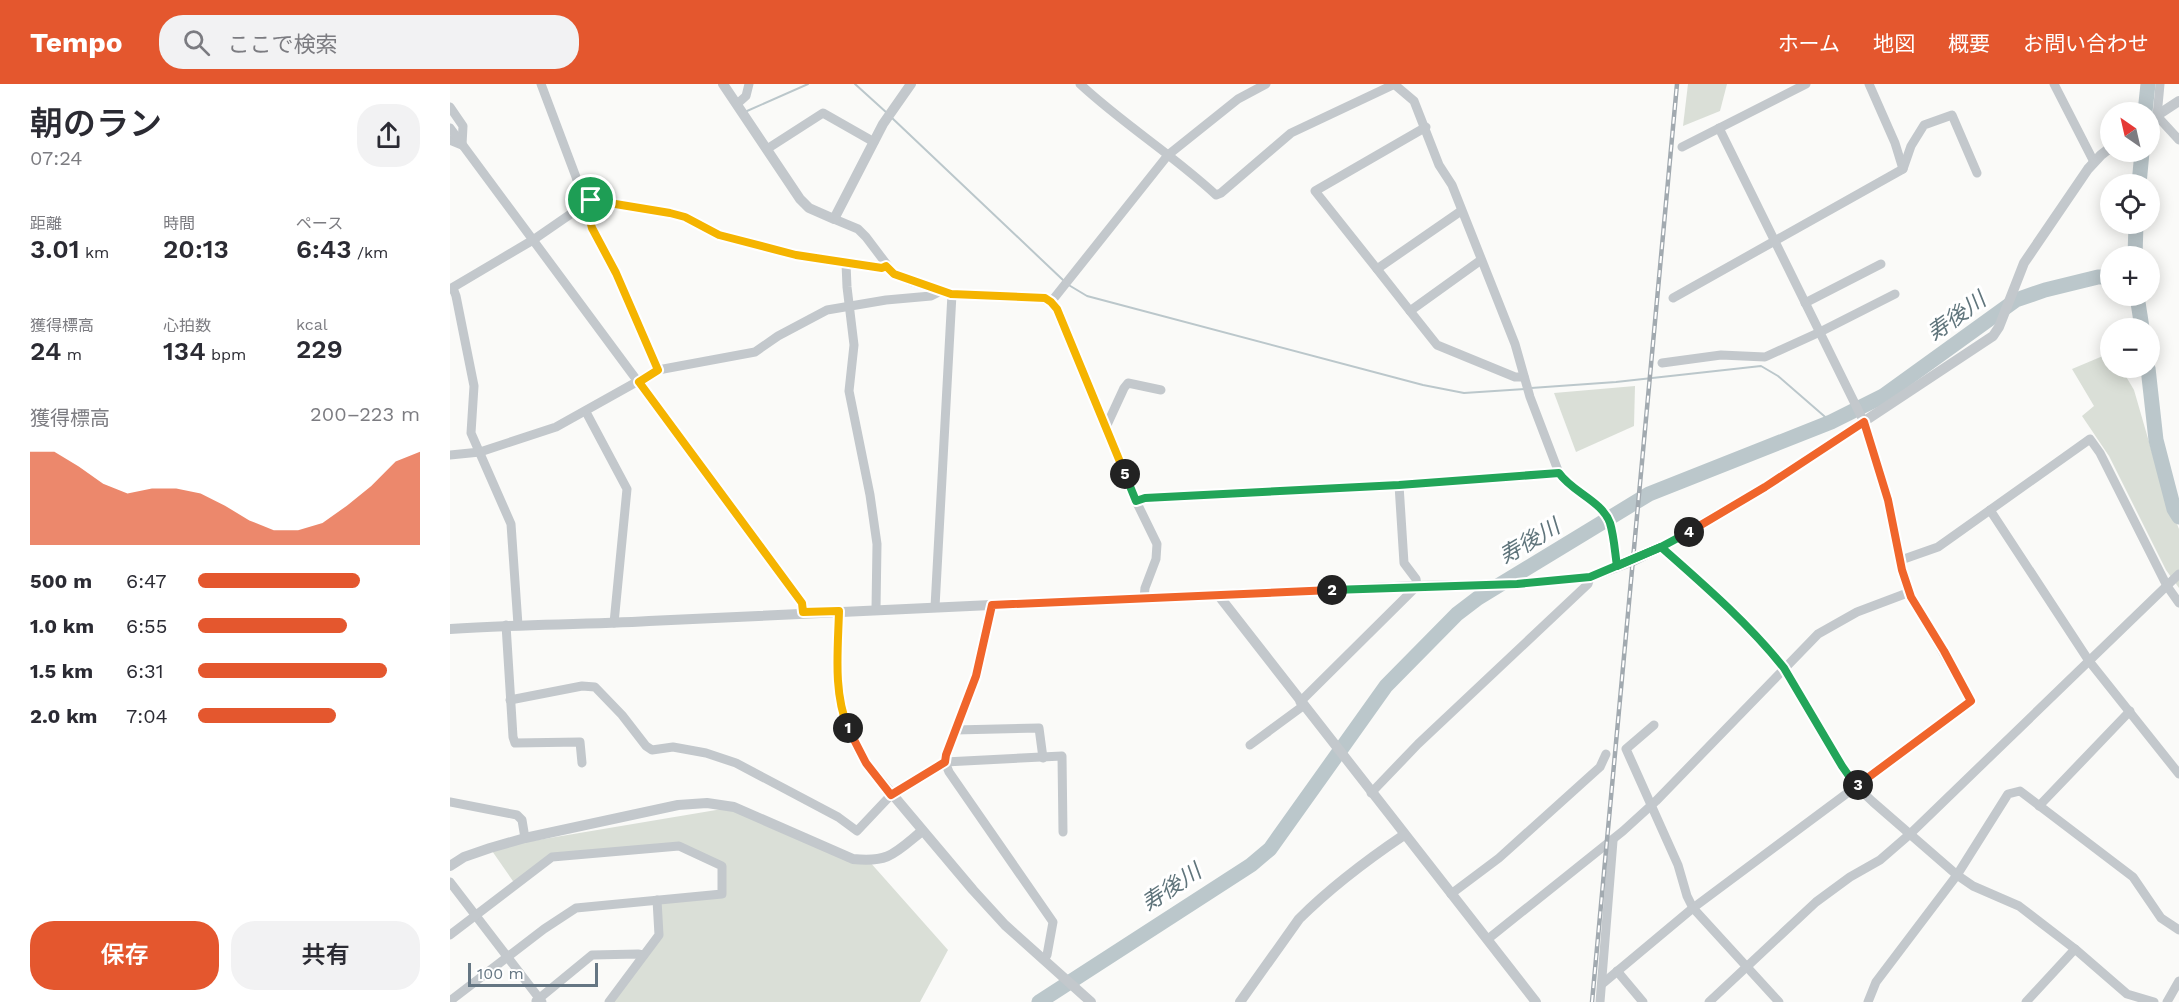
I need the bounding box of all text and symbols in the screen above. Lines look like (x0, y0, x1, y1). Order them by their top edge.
search box (159, 15, 579, 69)
text: Tempo (30, 26, 123, 59)
icon: search (180, 26, 213, 59)
text: ホーム (1778, 31, 1840, 56)
text: 地図 (1873, 31, 1915, 56)
text: 概要 (1948, 31, 1990, 56)
text: お問い合わせ (2023, 31, 2149, 56)
text: ここで検索 (228, 32, 338, 57)
north arrow (2100, 102, 2160, 162)
map controls (2100, 102, 2160, 378)
text: 朝のラン (30, 104, 162, 143)
button: share (357, 104, 420, 167)
text: 07:24 (30, 146, 82, 170)
pin (565, 174, 616, 225)
button: locate (2100, 174, 2160, 234)
icon: arrive (574, 183, 607, 216)
text: 距離 (30, 214, 62, 233)
text: 時間 (163, 214, 195, 233)
text: ペース (296, 214, 343, 233)
text: 3.01 (30, 234, 80, 264)
text: 20:13 (163, 234, 229, 264)
text: 6:43 (296, 234, 352, 264)
text: km (80, 243, 109, 262)
text: /km (352, 243, 388, 262)
button: + (2100, 246, 2160, 306)
water label: 寿後川 (1922, 286, 1992, 346)
text: kcal (296, 315, 328, 334)
text: 獲得標高 (30, 316, 94, 335)
text: 心拍数 (163, 316, 211, 335)
button: − (2100, 318, 2160, 378)
text: 229 (296, 334, 343, 364)
text: 24 (30, 336, 61, 366)
text: 134 (163, 336, 206, 366)
text: m (61, 345, 82, 364)
text: bpm (206, 345, 246, 364)
text: 200–223 m (310, 402, 420, 426)
text: 獲得標高 (30, 406, 110, 430)
pin: 5 (1110, 459, 1140, 489)
text: 5 (1120, 464, 1130, 483)
water label: 寿後川 (1495, 513, 1566, 569)
pin: 4 (1674, 517, 1704, 547)
text: 4 (1684, 522, 1694, 541)
text: 500 m (30, 569, 92, 593)
text: 6:47 (126, 569, 167, 593)
pin: 2 (1317, 575, 1347, 605)
text: 2 (1327, 580, 1337, 599)
text: 1.0 km (30, 614, 94, 638)
text: 6:55 (126, 614, 167, 638)
text: 1.5 km (30, 659, 93, 683)
text: 6:31 (126, 659, 164, 683)
text: 2.0 km (30, 704, 97, 728)
text: 7:04 (126, 704, 168, 728)
pin: 1 (833, 713, 863, 743)
text: 1 (845, 718, 851, 737)
pin: 3 (1843, 770, 1873, 800)
text: 3 (1853, 775, 1863, 794)
water label: 寿後川 (1137, 857, 1207, 916)
button: 保存 (30, 921, 219, 990)
button: 共有 (231, 921, 420, 990)
scale bar (468, 960, 598, 988)
text: 100 m (477, 964, 524, 983)

